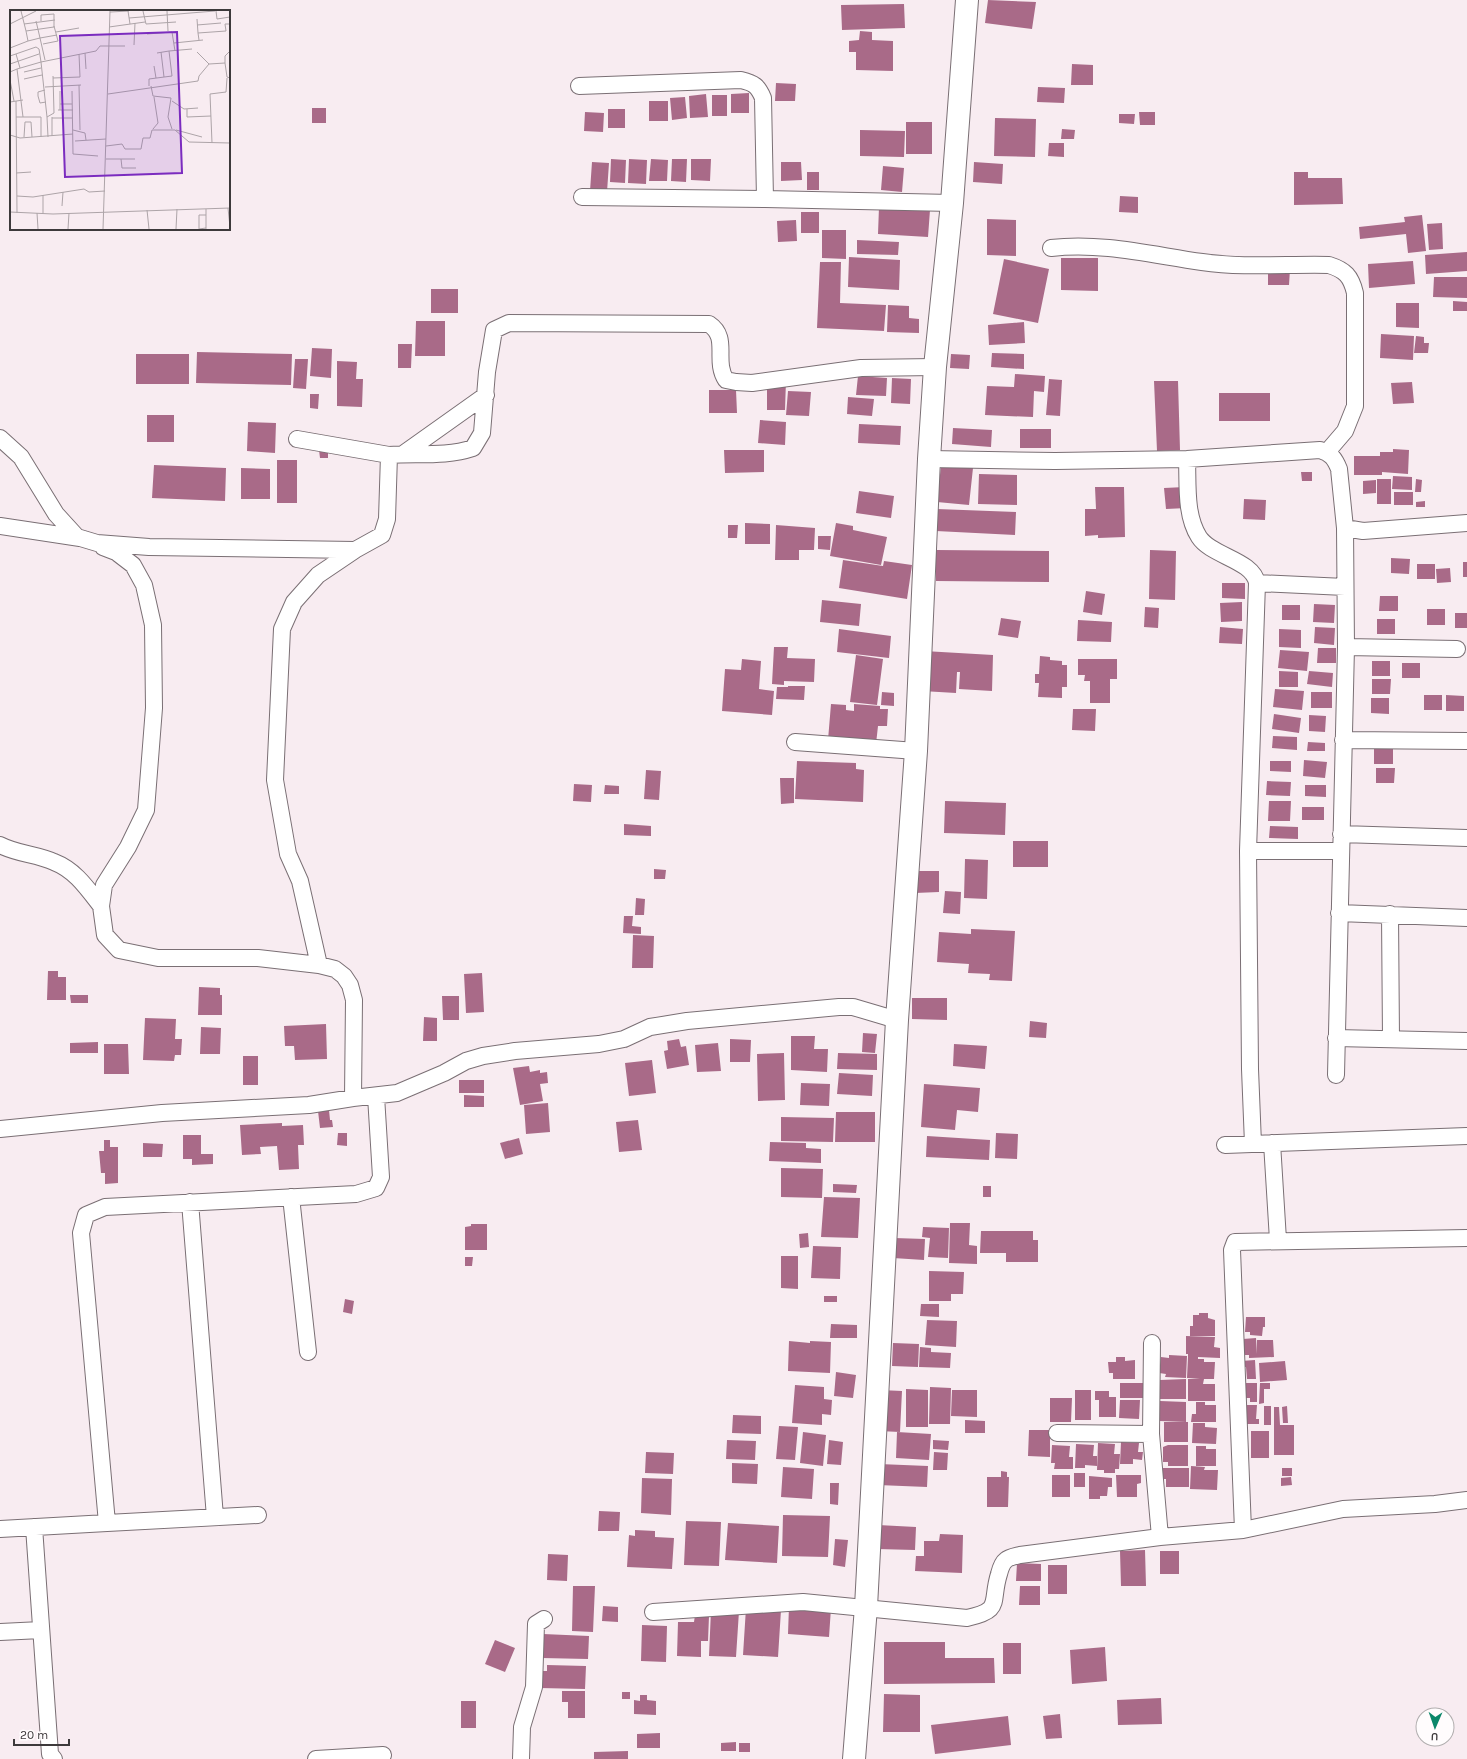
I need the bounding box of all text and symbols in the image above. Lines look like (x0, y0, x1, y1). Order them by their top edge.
inset map (10, 10, 230, 230)
north arrow (1415, 1707, 1455, 1747)
scale bar (14, 1721, 69, 1747)
text: 20 m (20, 1728, 48, 1742)
text: U (1431, 1730, 1439, 1743)

